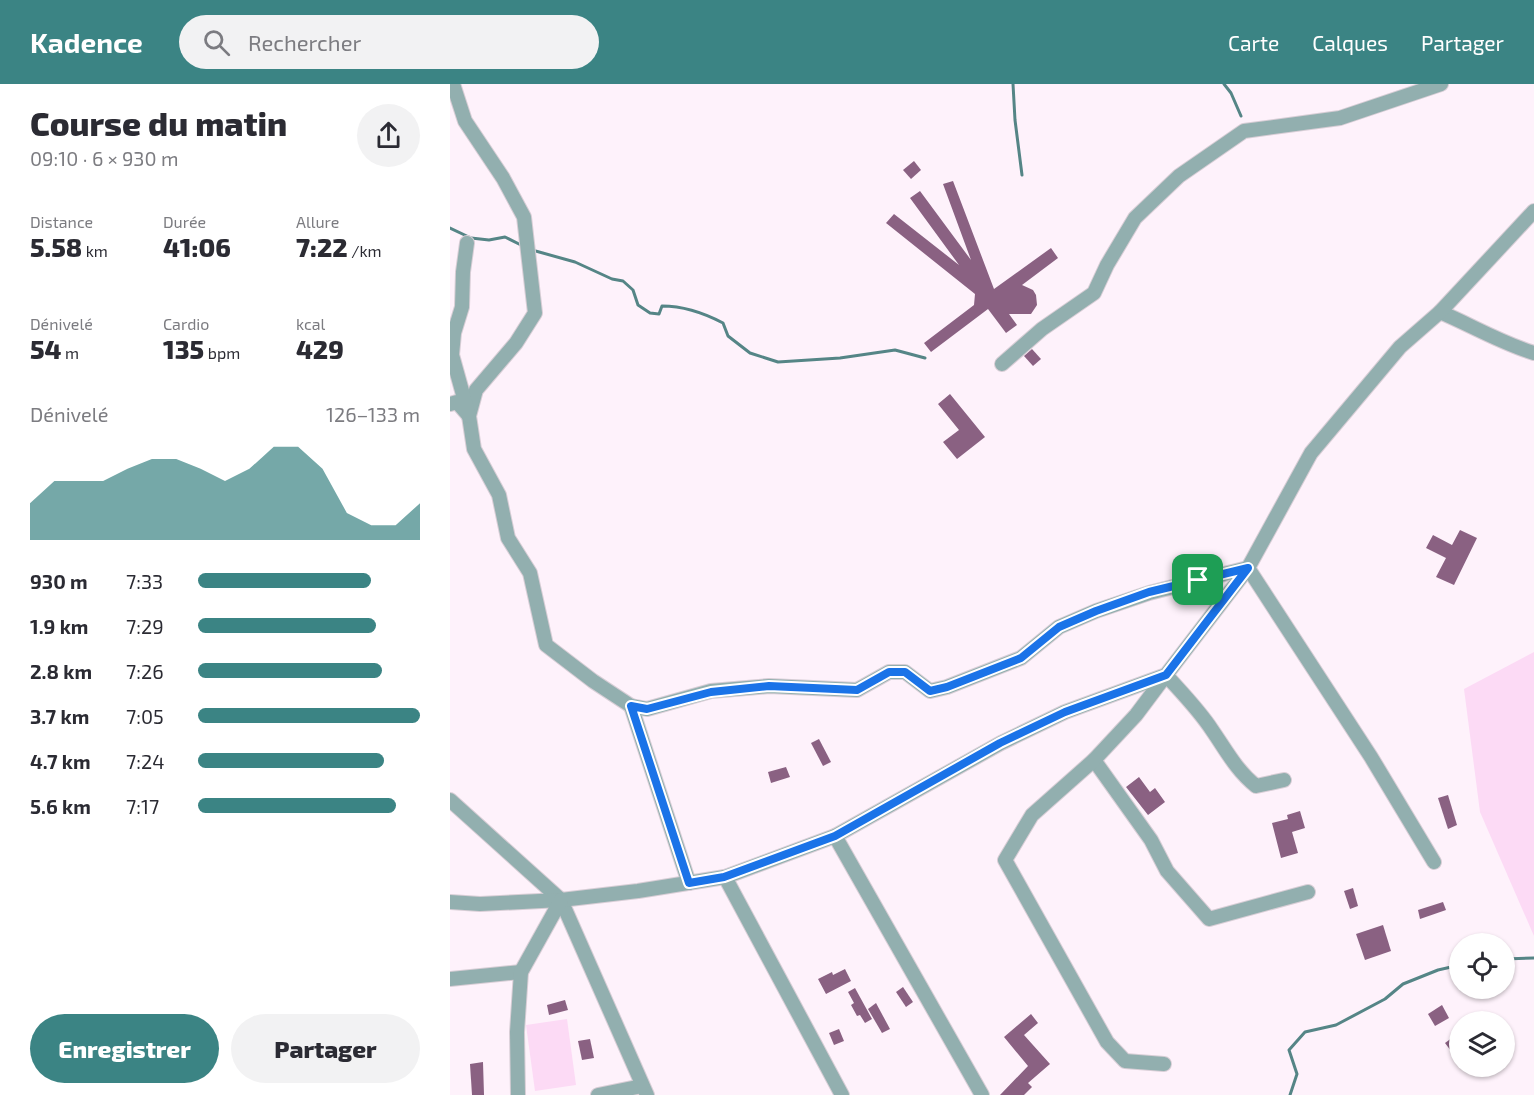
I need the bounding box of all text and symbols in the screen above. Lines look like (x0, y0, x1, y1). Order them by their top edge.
search box (179, 15, 599, 69)
text: Kadence (30, 25, 143, 59)
icon: search (200, 26, 233, 59)
text: Rechercher (248, 29, 361, 55)
text: Carte (1228, 30, 1279, 55)
text: Calques (1312, 30, 1388, 55)
text: Partager (1421, 30, 1504, 55)
text: Course du matin (30, 103, 287, 143)
button: share (357, 104, 420, 167)
text: 09:10 · 6 × 930 m (30, 146, 179, 170)
text: Distance (30, 212, 93, 231)
text: Durée (163, 212, 206, 231)
text: Allure (296, 212, 339, 231)
text: 5.58 (30, 231, 82, 262)
text: 41:06 (163, 231, 231, 262)
text: 7:22 (296, 231, 348, 262)
text: km (82, 241, 108, 260)
text: /km (348, 241, 382, 260)
text: Dénivelé (30, 314, 93, 333)
text: Cardio (163, 314, 209, 333)
text: kcal (296, 314, 325, 333)
text: 54 (30, 333, 61, 364)
text: 135 (163, 333, 204, 364)
text: 429 (296, 333, 344, 364)
text: m (61, 343, 79, 362)
text: bpm (204, 343, 240, 362)
text: Dénivelé (30, 402, 109, 426)
text: 126–133 m (326, 402, 420, 426)
pin (1172, 554, 1223, 605)
icon: arrive (1181, 563, 1214, 596)
text: 930 m (30, 569, 88, 593)
text: 7:33 (126, 569, 163, 593)
text: 1.9 km (30, 614, 88, 638)
text: 7:29 (126, 614, 164, 638)
text: 2.8 km (30, 659, 92, 683)
text: 7:26 (126, 659, 164, 683)
text: 3.7 km (30, 704, 89, 728)
text: 7:05 (126, 704, 164, 728)
text: 4.7 km (30, 749, 91, 773)
text: 7:24 (126, 749, 165, 773)
text: 5.6 km (30, 794, 91, 818)
text: 7:17 (126, 794, 159, 818)
map controls (1449, 933, 1515, 1077)
button: locate (1449, 933, 1515, 999)
button: layers (1449, 1011, 1515, 1077)
button: Enregistrer (30, 1014, 219, 1083)
button: Partager (231, 1014, 420, 1083)

